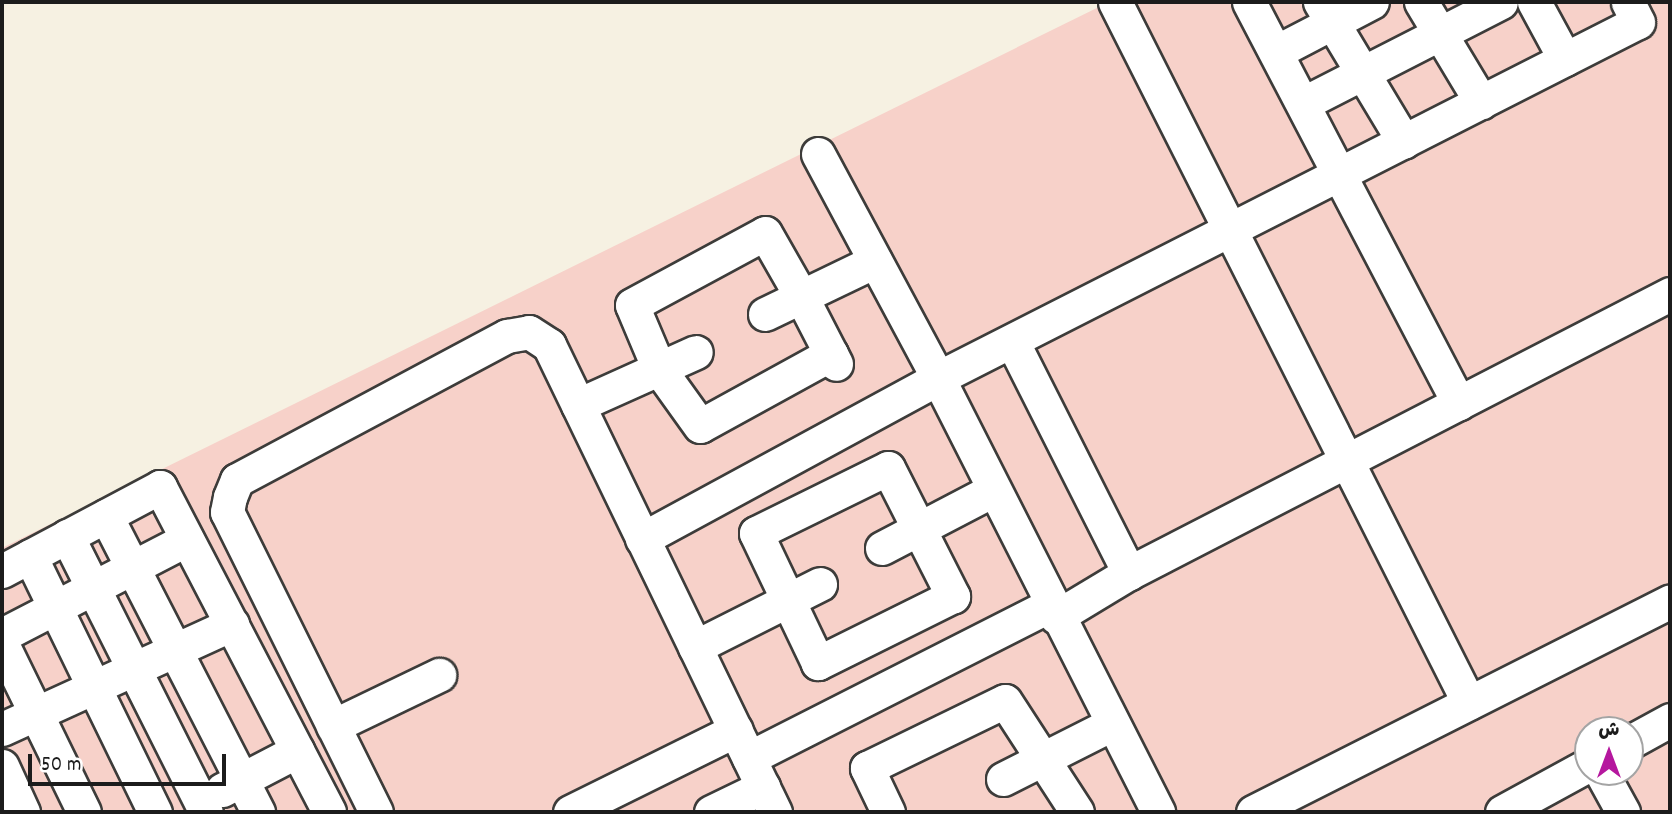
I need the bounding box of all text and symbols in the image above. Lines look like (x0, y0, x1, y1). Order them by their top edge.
north arrow (1574, 716, 1644, 786)
text: ش (1599, 718, 1619, 745)
scale bar (32, 740, 229, 784)
text: 50 m (41, 751, 81, 781)

